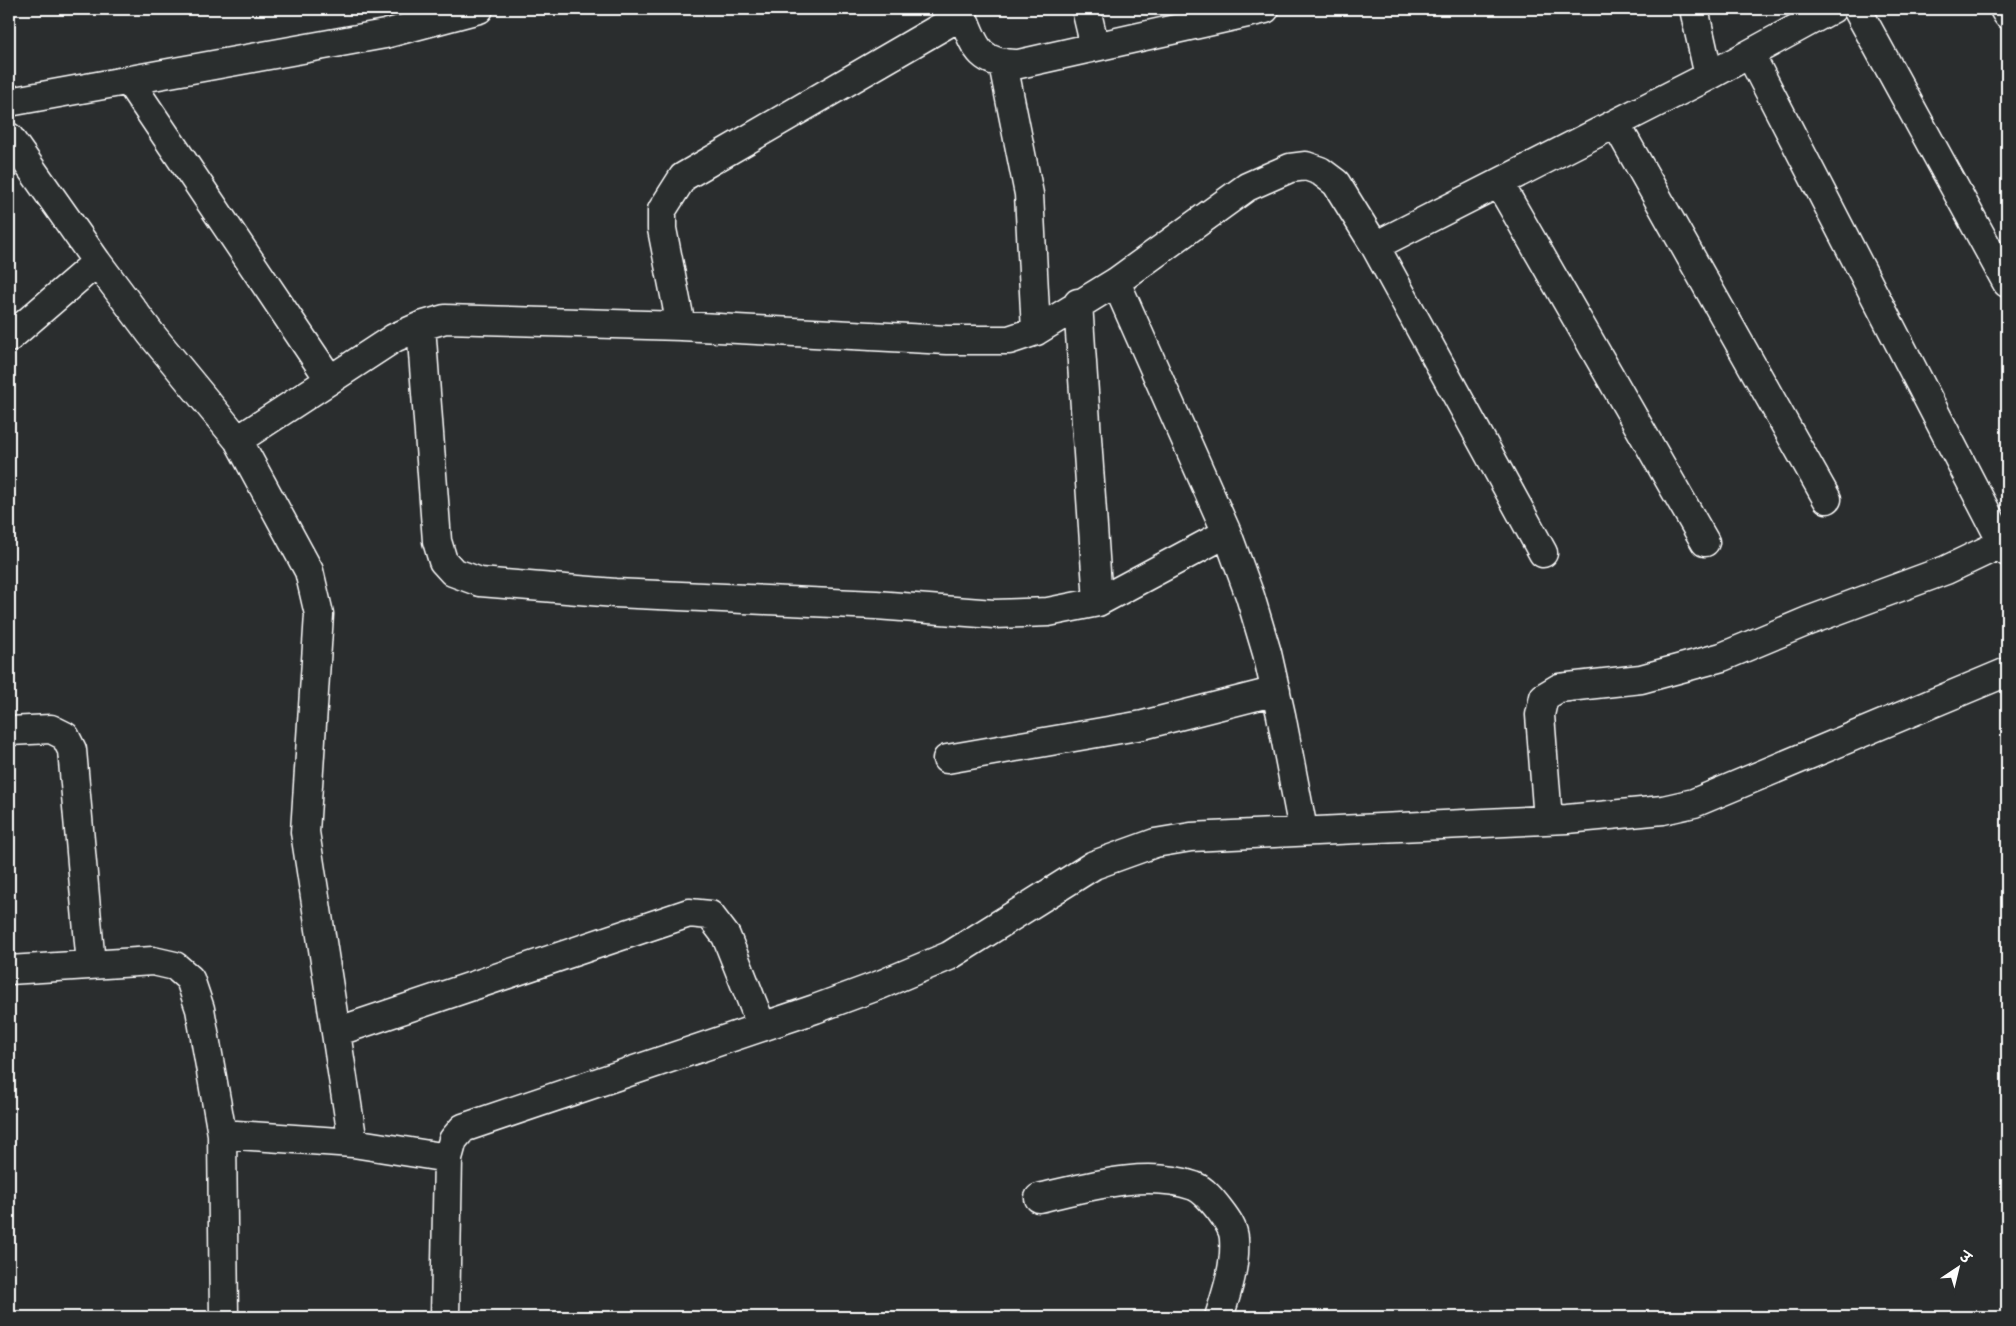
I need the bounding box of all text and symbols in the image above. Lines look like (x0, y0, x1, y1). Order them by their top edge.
north arrow (1934, 1244, 1984, 1294)
text: उ (1955, 1245, 1976, 1268)

